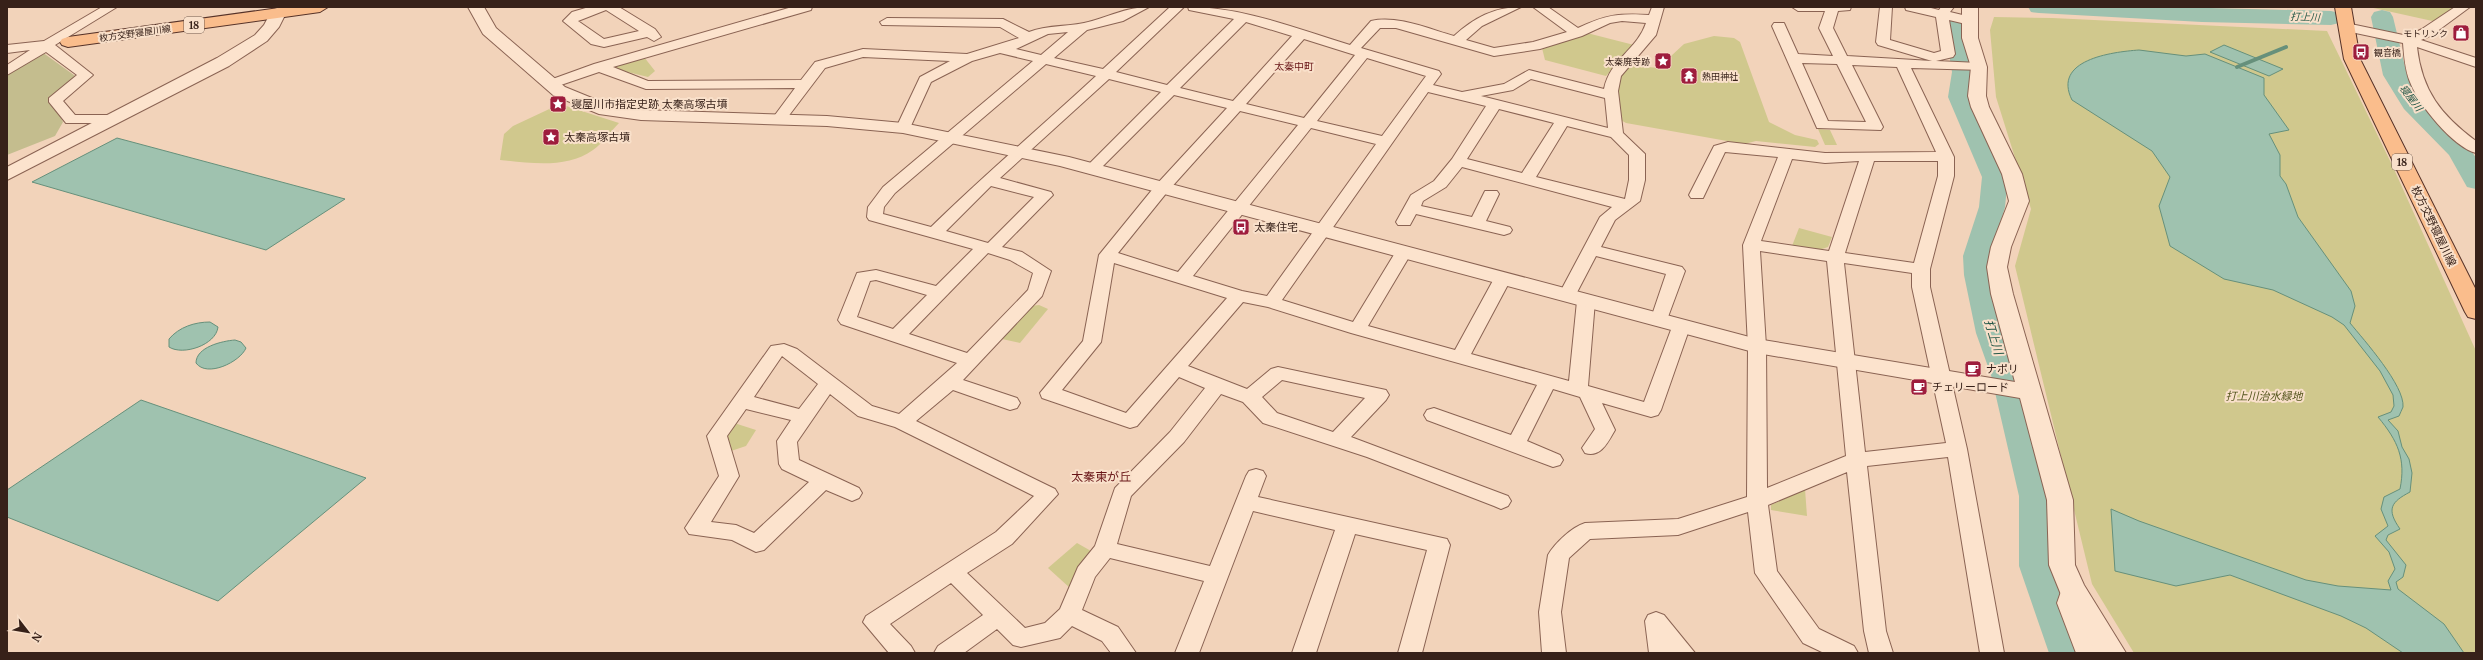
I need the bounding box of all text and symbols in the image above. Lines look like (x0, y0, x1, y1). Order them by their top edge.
water label: 打上川 (2290, 10, 2321, 24)
road number: 18 (184, 17, 204, 33)
street label: 枚方交野寝屋川線 (99, 22, 172, 43)
shop icon: モトリンク (2451, 23, 2471, 43)
place label: モトリンク (2403, 28, 2448, 39)
bus stop icon: 観音橋 (2351, 42, 2371, 62)
place label: 観音橋 (2374, 47, 2401, 58)
place icon: 太秦廃寺跡 (1653, 51, 1673, 71)
place label: 太秦廃寺跡 (1605, 56, 1650, 67)
district label: 太秦中町 (1274, 60, 1314, 73)
temple icon: 熱田神社 (1679, 66, 1699, 86)
place label: 熱田神社 (1702, 71, 1738, 82)
water label: 寝屋川 (2397, 82, 2426, 115)
place icon: 寝屋川市指定史跡 太秦高塚古墳 (548, 94, 568, 114)
place label: 寝屋川市指定史跡 太秦高塚古墳 (571, 97, 728, 111)
place icon: 太秦高塚古墳 (541, 127, 561, 147)
place label: 太秦高塚古墳 (564, 130, 630, 144)
road number: 18 (2392, 154, 2412, 170)
street label: 枚方交野寝屋川線 (2408, 183, 2460, 269)
bus stop icon: 太秦住宅 (1231, 217, 1251, 237)
place label: 太秦住宅 (1254, 220, 1298, 234)
water label: 打上川 (1982, 318, 2007, 358)
cafe icon: ナポリ (1963, 359, 1983, 379)
place label: ナポリ (1986, 362, 2019, 376)
cafe icon: チェリーロード (1909, 377, 1929, 397)
place label: チェリーロード (1932, 380, 2009, 394)
park label: 打上川治水緑地 (2226, 389, 2303, 403)
district label: 太秦東が丘 (1071, 469, 1131, 484)
north arrow (8, 612, 48, 652)
text: N (28, 630, 45, 645)

